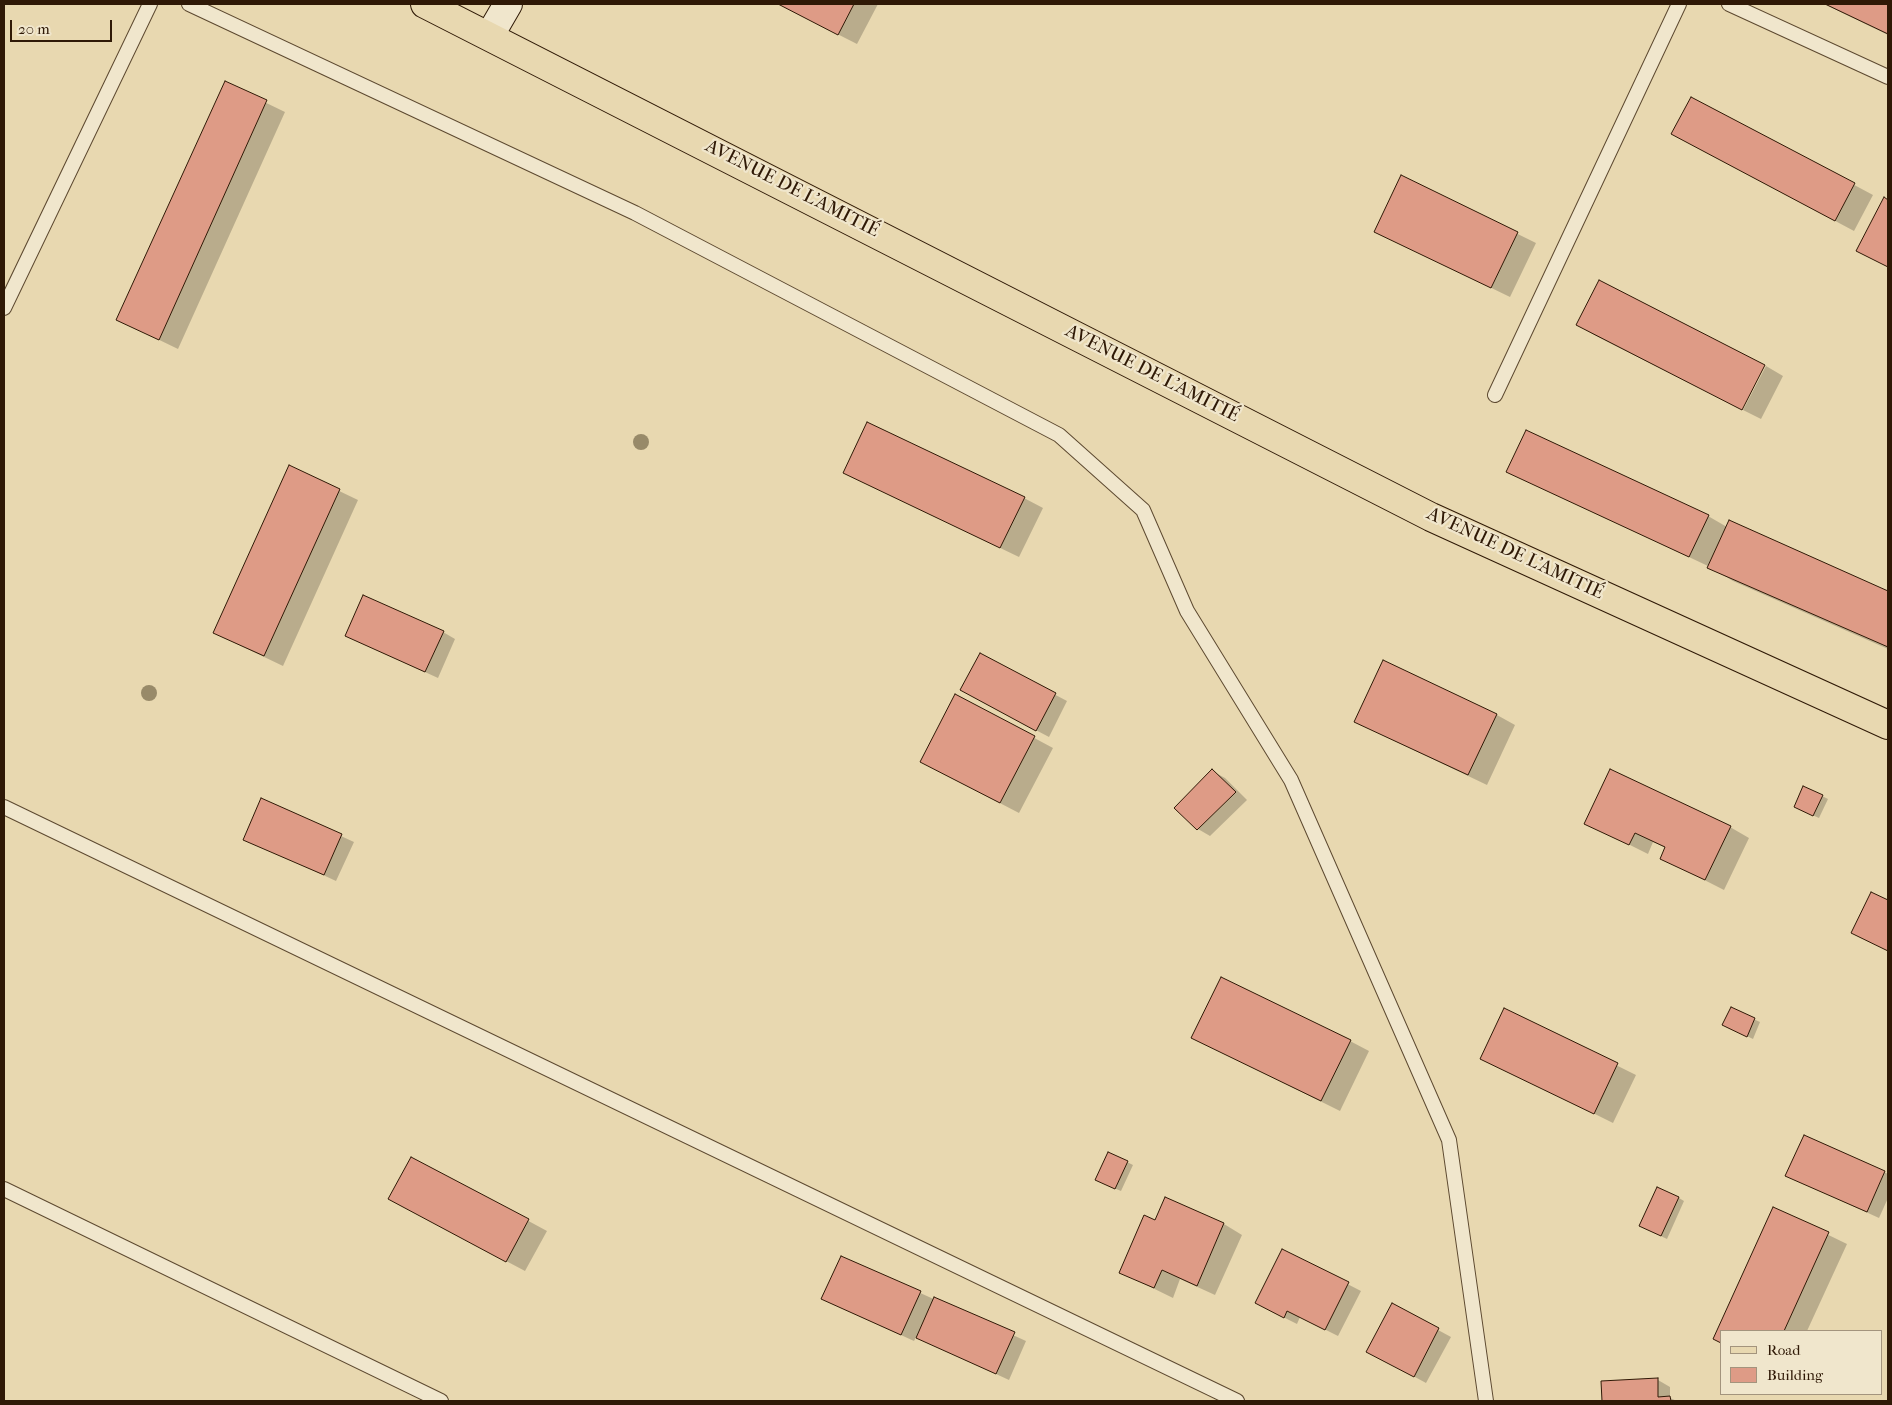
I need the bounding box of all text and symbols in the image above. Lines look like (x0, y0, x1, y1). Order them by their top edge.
scale bar (12, 10, 115, 42)
text: 20 m (18, 20, 50, 38)
street label: AVENUE DE L'AMITIÉ (701, 135, 883, 243)
street label: AVENUE DE L'AMITIÉ (1061, 320, 1243, 428)
street label: AVENUE DE L'AMITIÉ (1423, 503, 1607, 605)
legend (1720, 1330, 1882, 1395)
text: Road (1767, 1341, 1800, 1359)
text: Building (1767, 1366, 1823, 1384)

